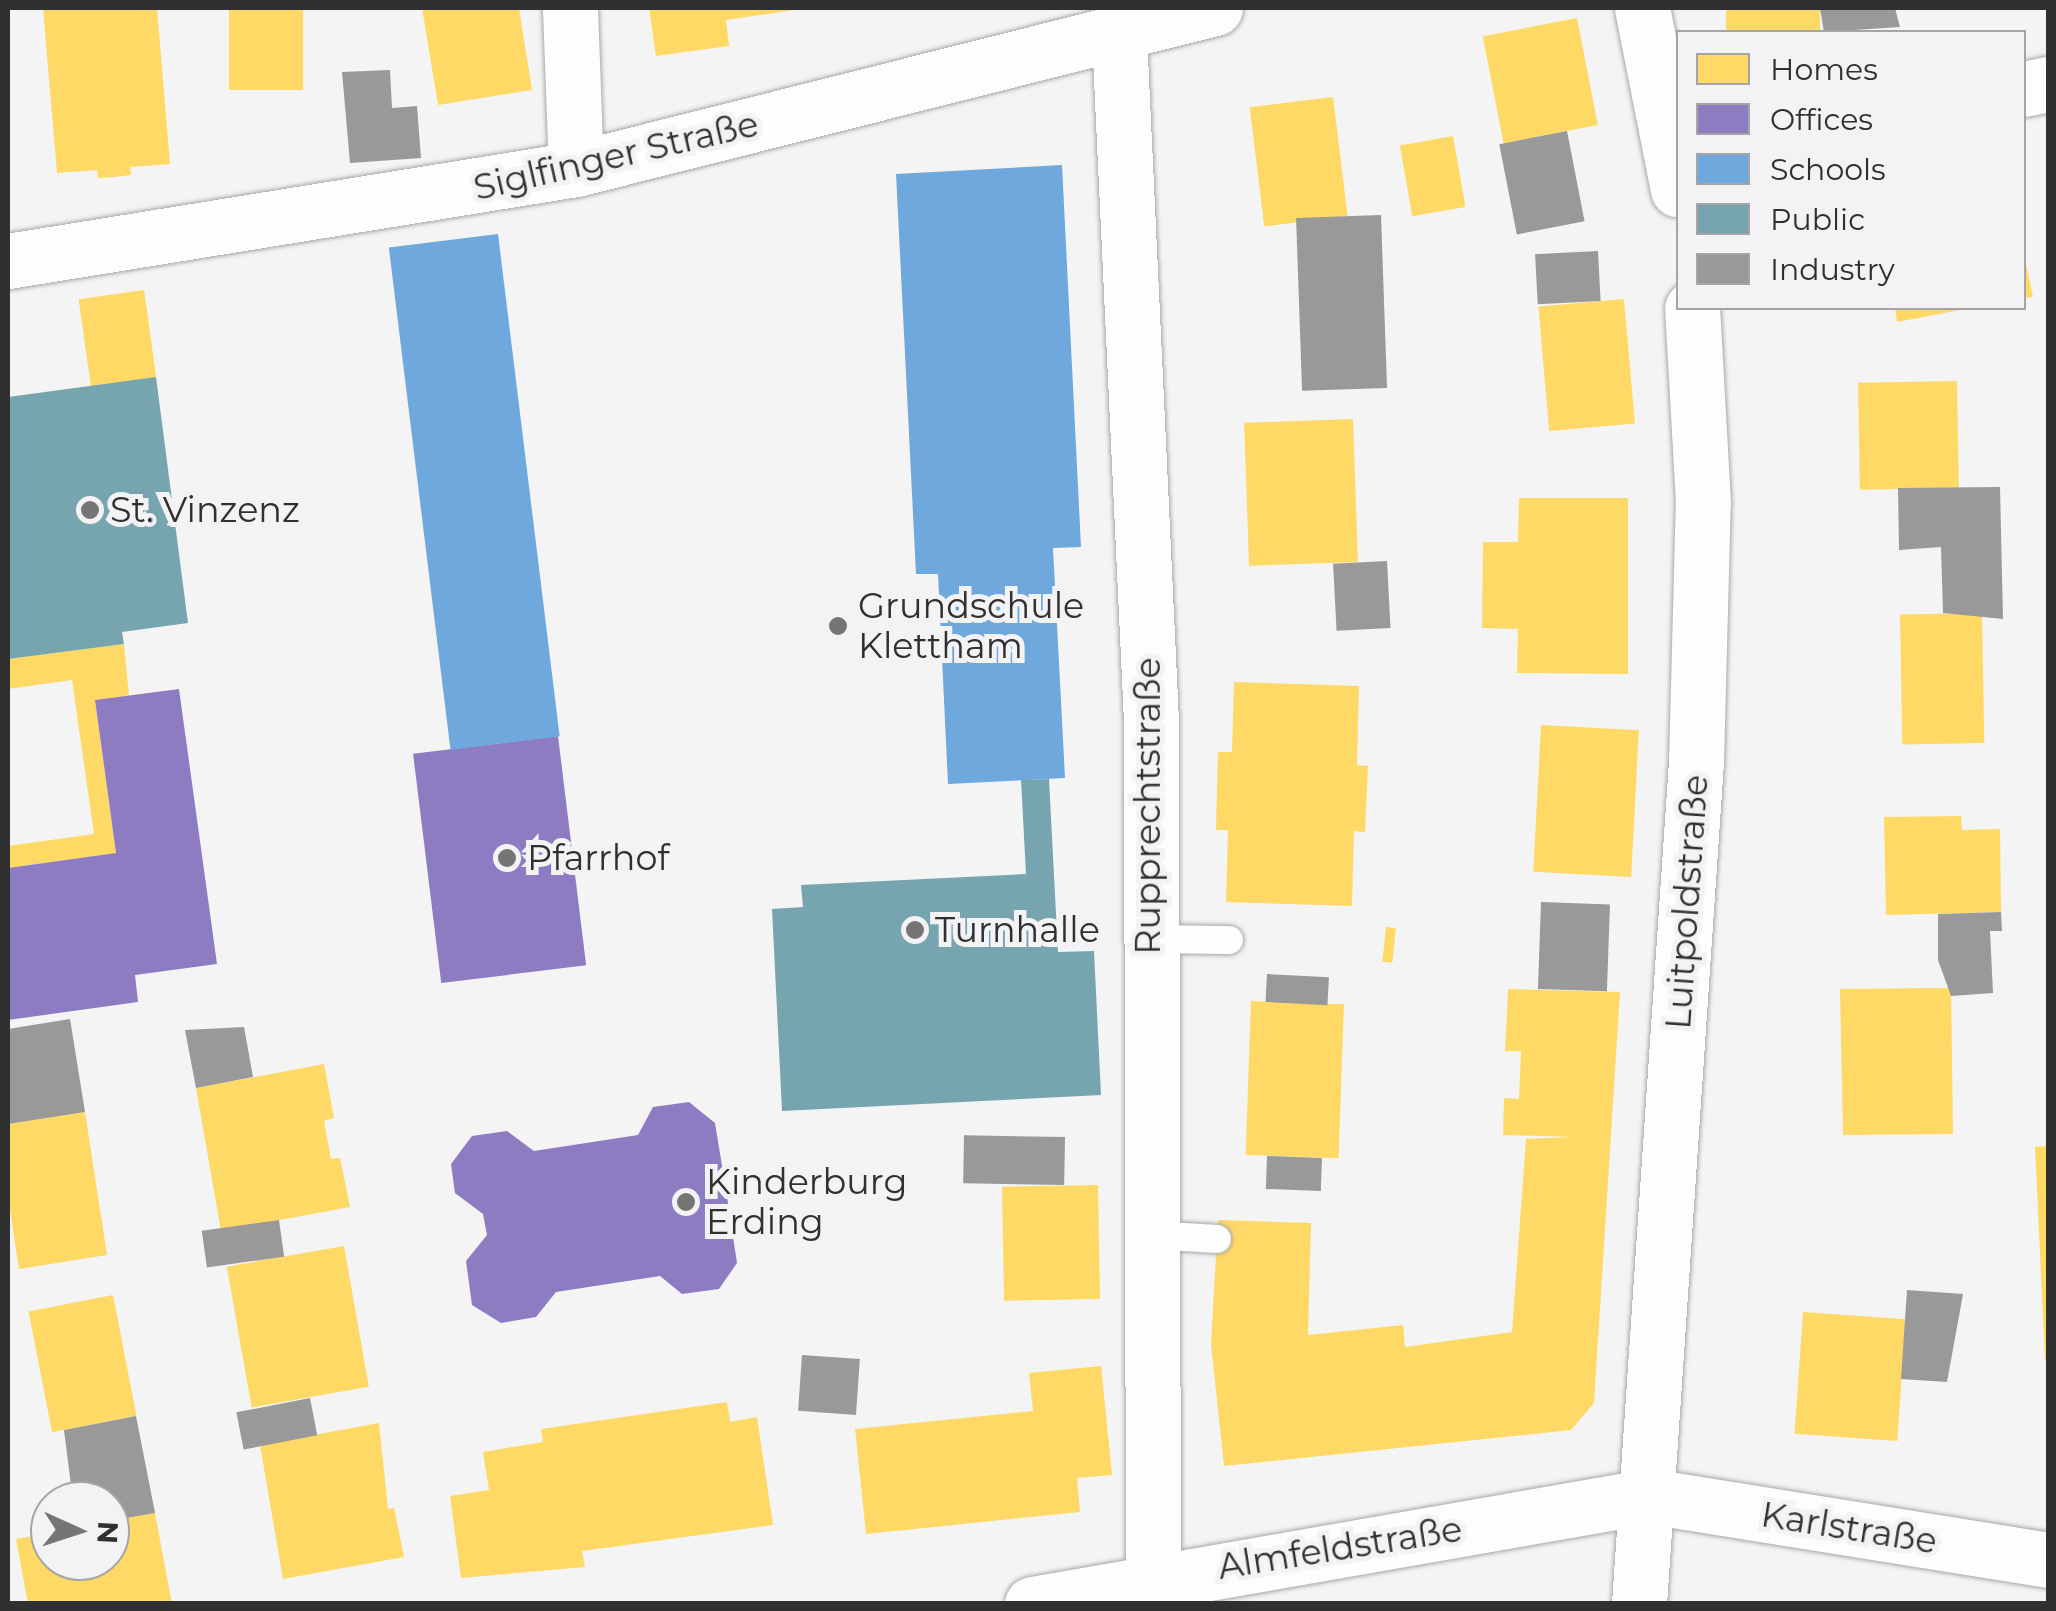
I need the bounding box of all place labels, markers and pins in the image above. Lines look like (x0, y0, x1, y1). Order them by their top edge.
place label: St. Vinzenz (110, 489, 300, 531)
marker: St. Vinzenz (79, 499, 101, 521)
place label: Grundschule Klettham (858, 585, 1084, 667)
marker: Grundschule Klettham (827, 615, 849, 637)
place label: Pfarrhof (527, 837, 669, 879)
marker: Pfarrhof (496, 847, 518, 869)
place label: Turnhalle (935, 909, 1100, 951)
marker: Turnhalle (904, 919, 926, 941)
place label: Kinderburg Erding (706, 1161, 907, 1243)
marker: Kinderburg Erding (675, 1191, 697, 1213)

